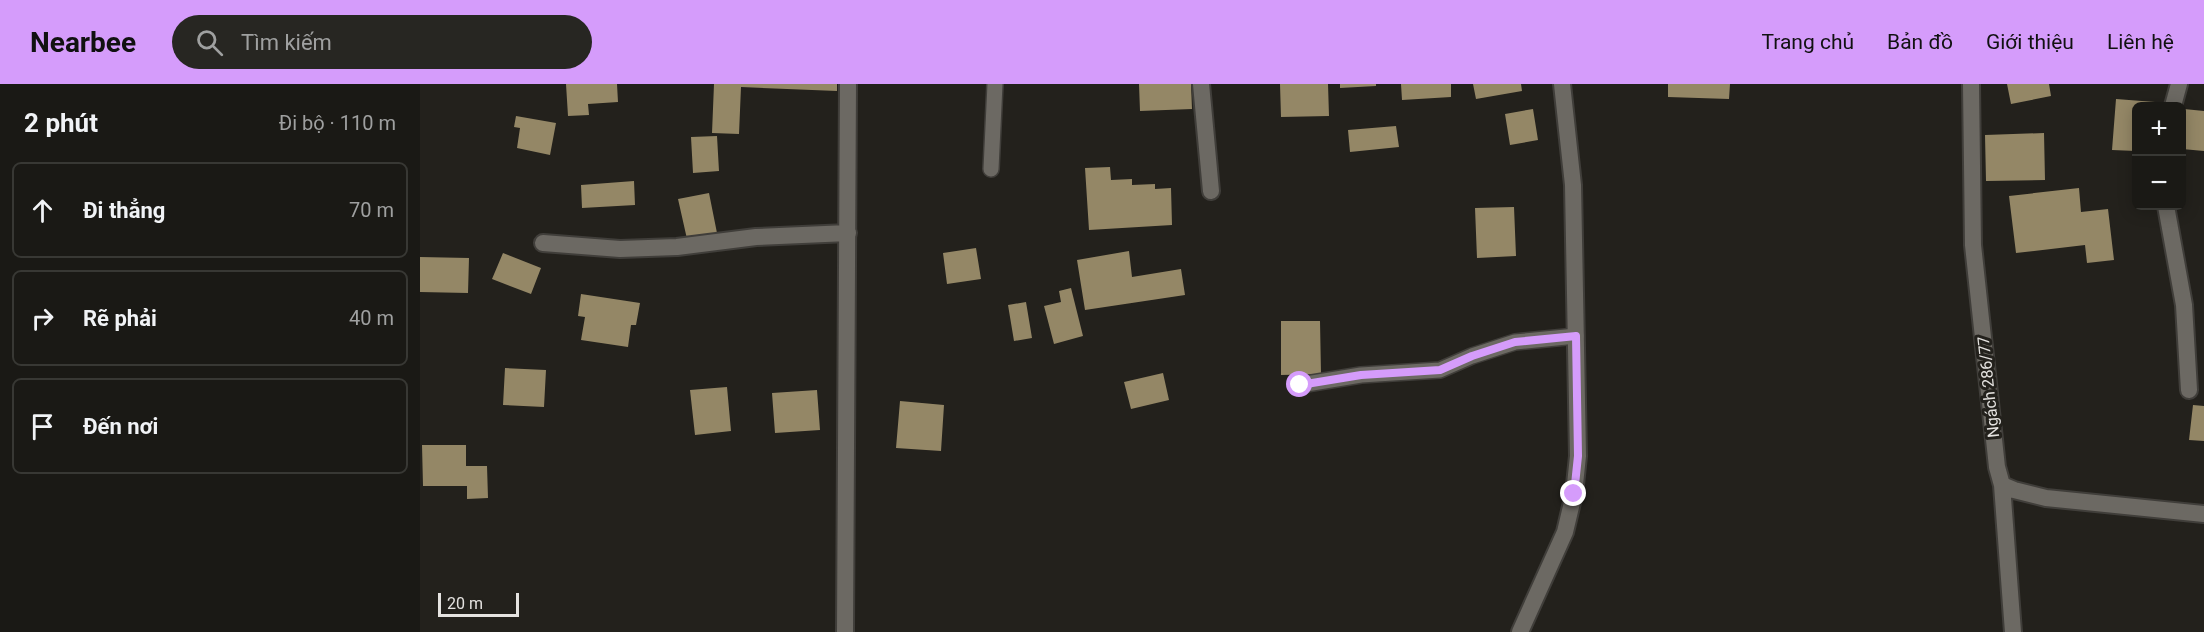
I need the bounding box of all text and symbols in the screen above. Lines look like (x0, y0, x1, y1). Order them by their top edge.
search box (172, 15, 592, 69)
text: Nearbee (30, 26, 136, 59)
icon: search (193, 26, 226, 59)
text: Tìm kiếm (241, 30, 332, 55)
text: Trang chủ (1761, 30, 1854, 54)
text: Bản đồ (1887, 30, 1953, 54)
text: Giới thiệu (1986, 30, 2074, 54)
text: Liên hệ (2107, 30, 2174, 54)
map controls (2132, 102, 2186, 210)
button: + (2132, 102, 2186, 156)
text: 2 phút (24, 108, 98, 138)
text: Đi bộ · 110 m (279, 111, 396, 135)
button: − (2132, 156, 2186, 210)
icon: ahead (26, 194, 59, 227)
text: Đi thẳng (83, 198, 165, 223)
text: 70 m (349, 198, 394, 222)
icon: right (26, 302, 59, 335)
text: Rẽ phải (83, 306, 157, 331)
text: 40 m (349, 306, 394, 330)
street label: Ngách 286/77 (1974, 335, 2003, 439)
route start (1286, 371, 1312, 397)
icon: arrive (26, 410, 59, 443)
text: Đến nơi (83, 414, 158, 439)
route end (1560, 480, 1586, 506)
scale bar (438, 590, 519, 618)
text: 20 m (447, 594, 483, 613)

